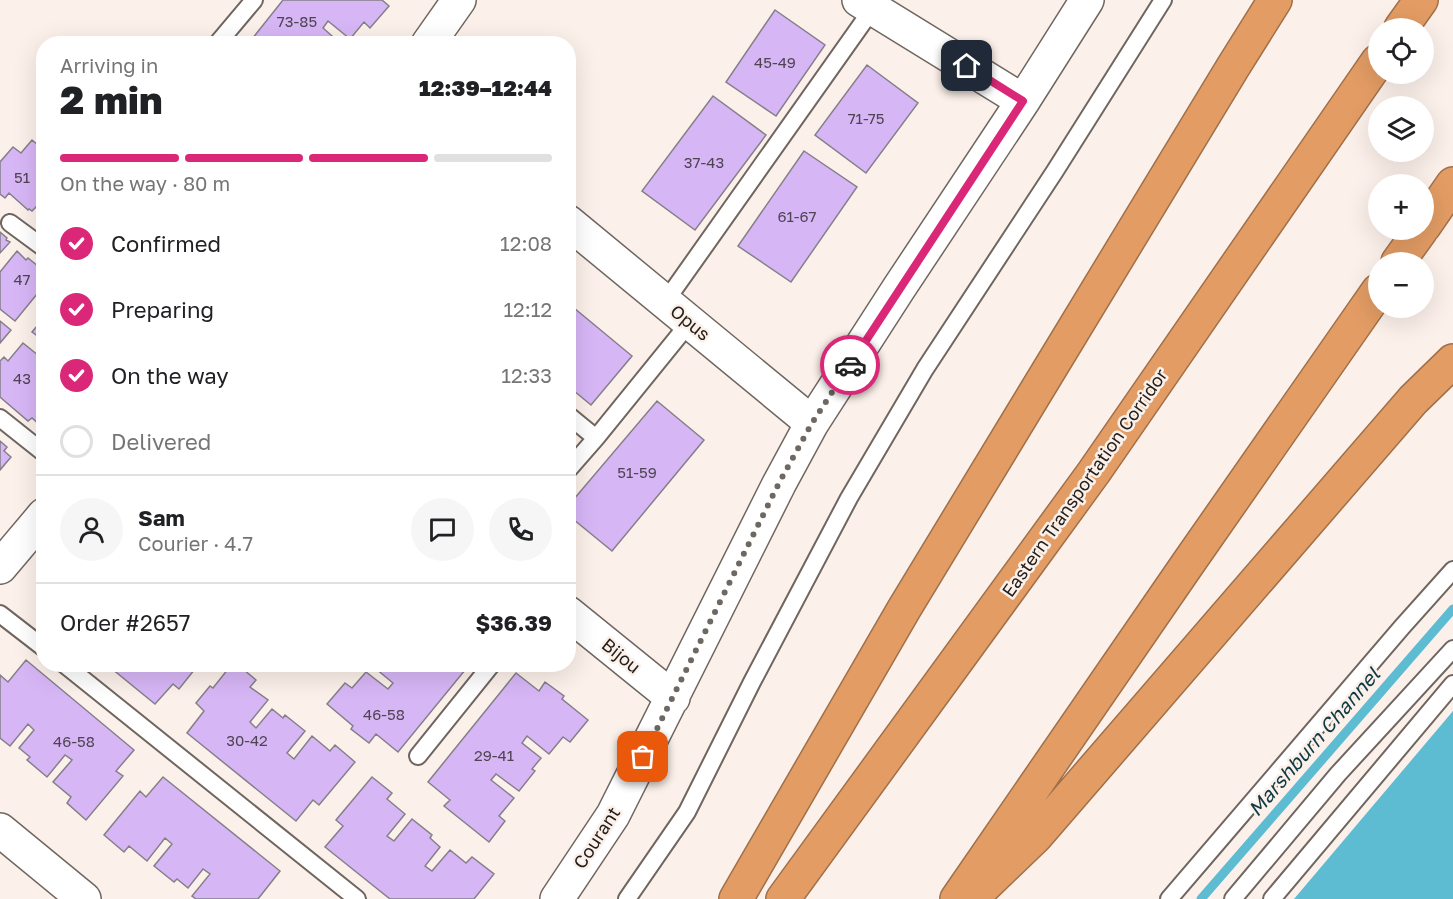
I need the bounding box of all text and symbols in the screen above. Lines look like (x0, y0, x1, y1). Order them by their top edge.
house number: 73-85 (277, 12, 317, 30)
map controls (1368, 18, 1434, 318)
button: locate (1368, 18, 1434, 84)
pin (941, 40, 992, 91)
icon: home (950, 49, 983, 82)
text: Arriving in (60, 53, 158, 77)
house number: 45-49 (754, 53, 796, 71)
text: 12:39–12:44 (419, 74, 552, 101)
text: 2 min (60, 76, 163, 123)
button: layers (1368, 96, 1434, 162)
house number: 71-75 (848, 109, 884, 127)
house number: 37-43 (684, 153, 724, 171)
house number: 51 (14, 168, 30, 186)
text: On the way · 80 m (60, 171, 230, 195)
button: + (1368, 174, 1434, 240)
house number: 61-67 (777, 207, 817, 225)
icon: check (60, 227, 93, 260)
text: Confirmed (111, 230, 221, 257)
text: 12:08 (500, 231, 552, 255)
button: − (1368, 252, 1434, 318)
house number: 47 (13, 270, 31, 288)
icon: check (60, 293, 93, 326)
text: Preparing (111, 296, 214, 323)
text: 12:12 (503, 297, 552, 321)
street label: Opus (666, 300, 715, 345)
courier (820, 335, 880, 395)
icon: car (834, 349, 867, 382)
icon: check (60, 359, 93, 392)
text: On the way (111, 362, 229, 389)
text: 12:33 (501, 363, 552, 387)
street label: Eastern Transportation Corridor (997, 364, 1172, 601)
house number: 43 (13, 369, 31, 387)
text: Delivered (111, 428, 211, 455)
house number: 51-59 (617, 463, 657, 481)
button: person (60, 498, 123, 561)
button: chat (411, 498, 474, 561)
button: phone (489, 498, 552, 561)
text: Sam (138, 504, 185, 531)
text: Courier · 4.7 (138, 531, 253, 555)
text: Order #2657 (60, 609, 190, 636)
text: $36.39 (475, 609, 552, 636)
street label: Bijou (598, 633, 645, 677)
water label: Marshburn Channel (1242, 662, 1385, 820)
house number: 46-58 (363, 705, 405, 723)
house number: 30-42 (226, 731, 268, 749)
pin (617, 731, 668, 782)
house number: 46-58 (53, 732, 95, 750)
icon: bag (626, 740, 659, 773)
house number: 29-41 (474, 746, 514, 764)
street label: Courant (568, 803, 624, 872)

